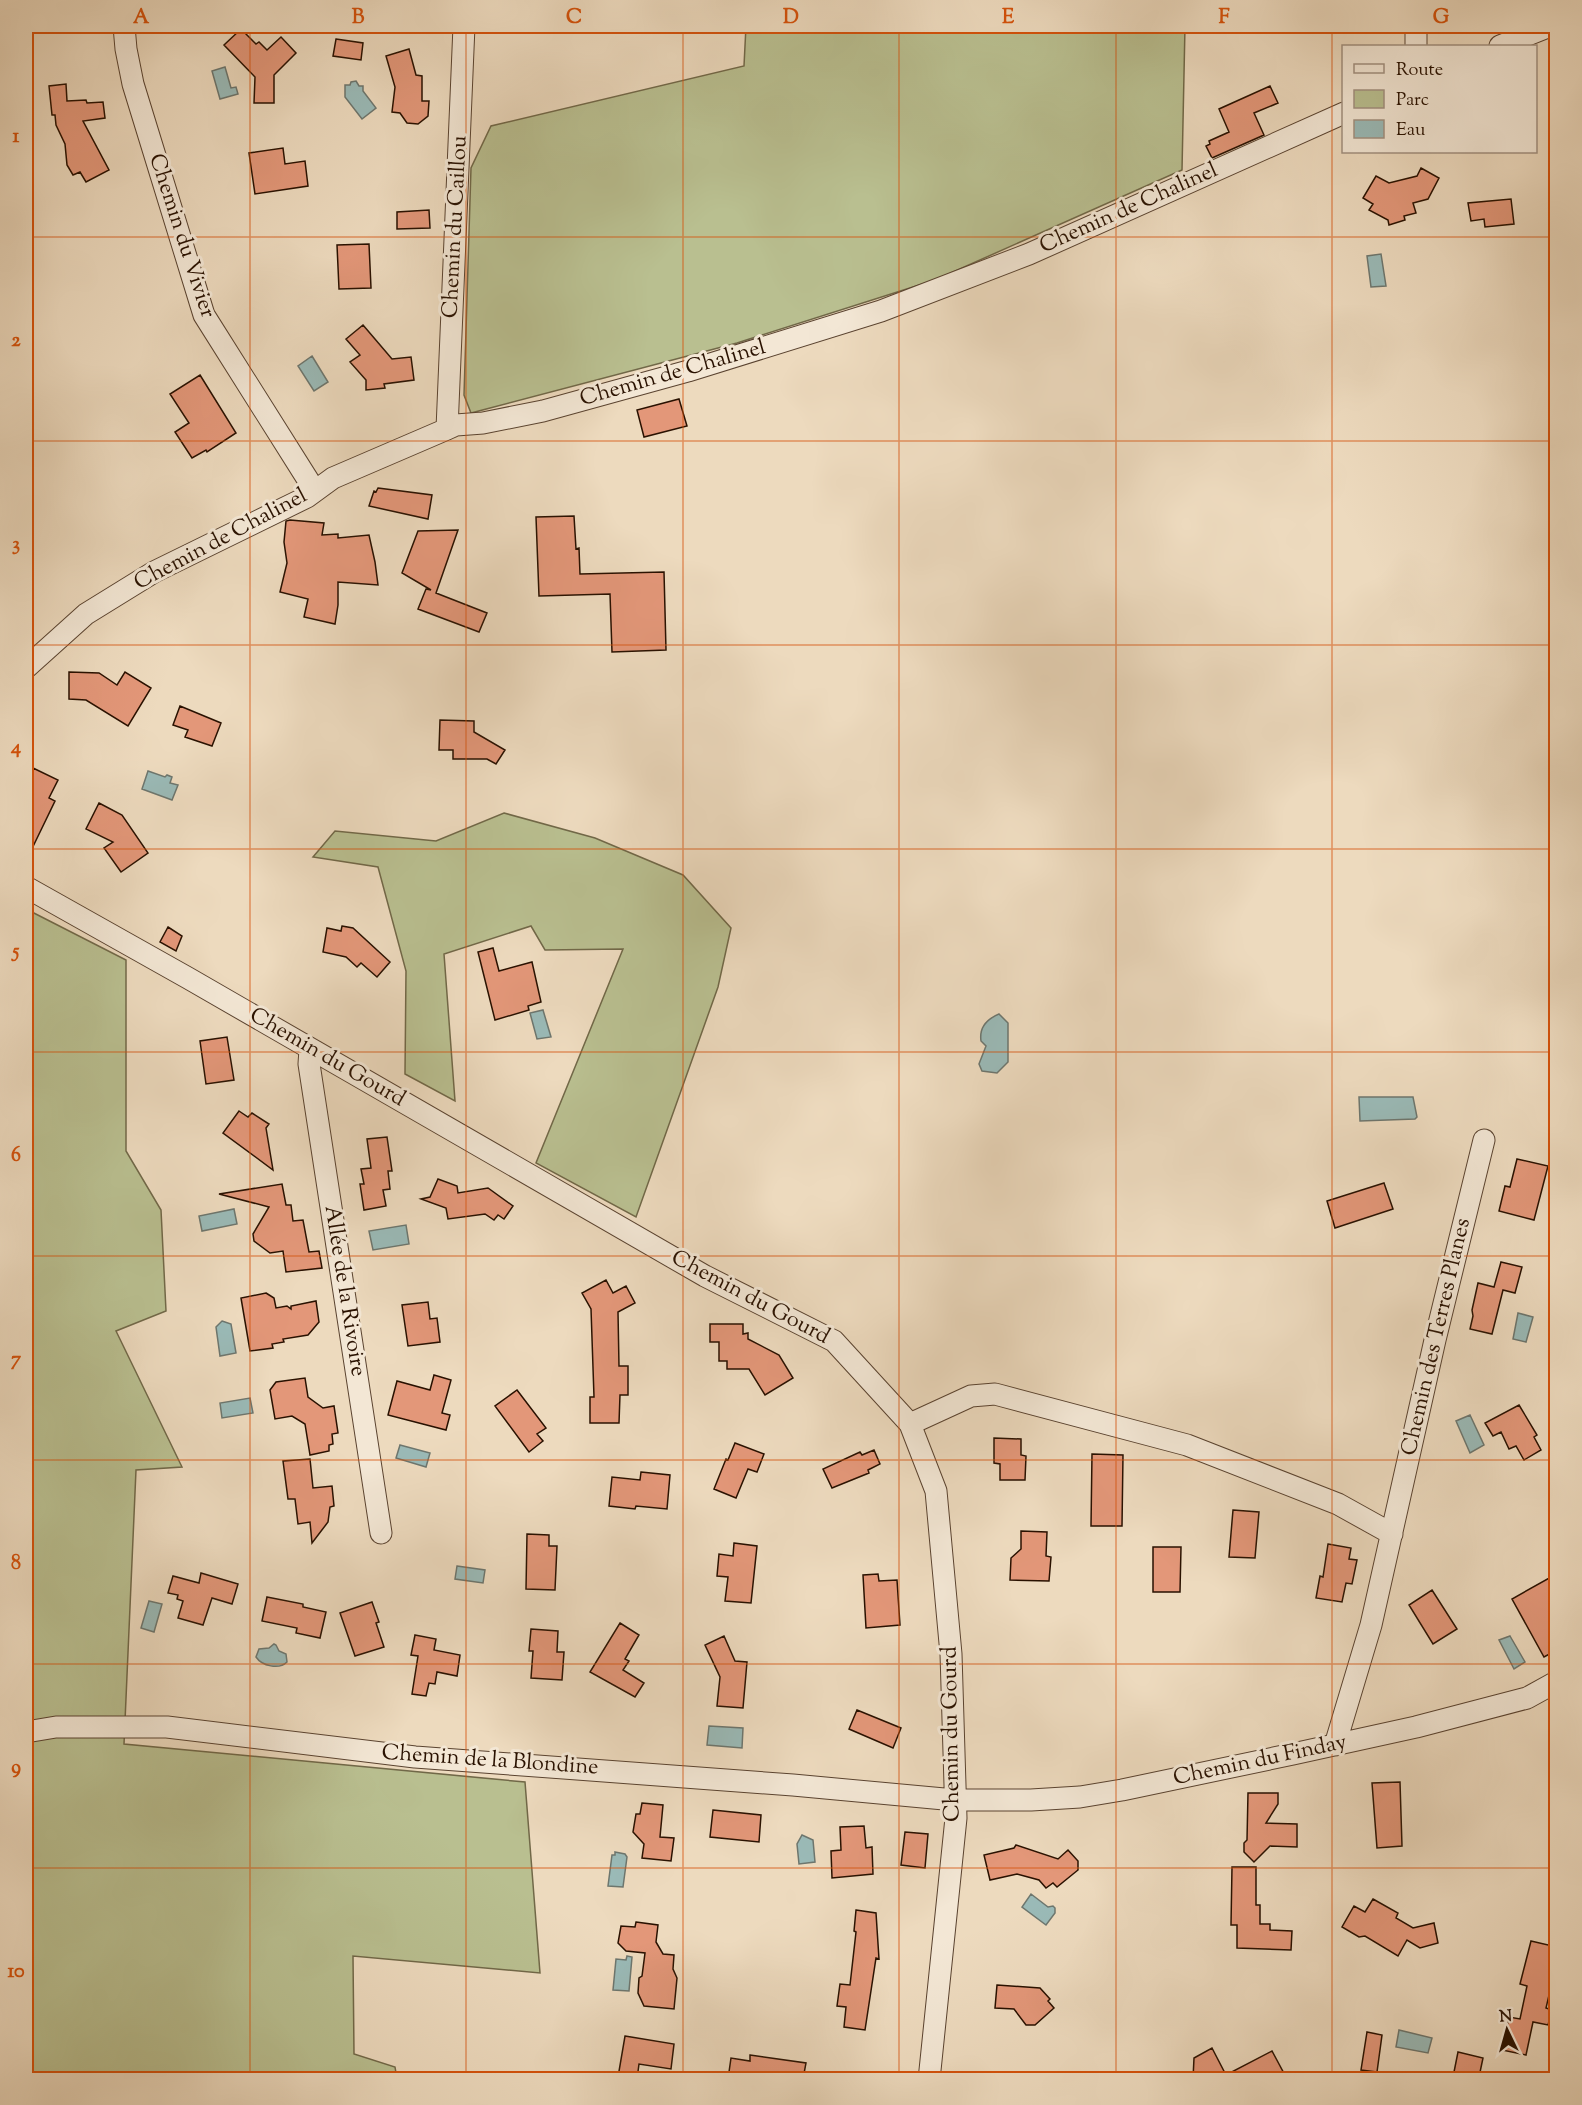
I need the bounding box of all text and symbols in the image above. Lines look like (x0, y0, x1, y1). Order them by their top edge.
text: A (133, 4, 150, 33)
text: B (352, 4, 365, 33)
text: C (566, 4, 582, 33)
text: D (783, 4, 799, 33)
text: E (1002, 4, 1015, 33)
text: F (1218, 4, 1230, 33)
text: G (1433, 4, 1450, 33)
legend (1342, 45, 1537, 153)
text: Route (1396, 58, 1443, 84)
text: Parc (1396, 88, 1429, 114)
text: Eau (1396, 118, 1425, 144)
text: 1 (13, 123, 20, 152)
street label: Chemin du Caillou (435, 134, 477, 319)
street label: Chemin du Vivier (139, 150, 223, 322)
street label: Chemin de Chalinel (1035, 155, 1223, 263)
text: 2 (11, 327, 21, 356)
street label: Chemin de Chalinel (576, 332, 770, 416)
street label: Chemin de Chalinel (129, 481, 313, 599)
text: 3 (12, 531, 20, 560)
text: 4 (10, 734, 21, 763)
text: 5 (11, 938, 20, 967)
street label: Chemin du Gourd (243, 1000, 411, 1116)
text: 6 (11, 1142, 21, 1171)
street label: Allée de la Rivoire (315, 1203, 373, 1379)
street label: Chemin des Terres Planes (1394, 1215, 1480, 1459)
street label: Chemin du Gourd (665, 1243, 835, 1353)
text: 7 (11, 1346, 22, 1375)
text: 8 (11, 1550, 21, 1579)
street label: Chemin du Gourd (934, 1646, 970, 1822)
street label: Chemin du Finday (1170, 1727, 1350, 1795)
street label: Chemin de la Blondine (381, 1737, 599, 1785)
text: 9 (11, 1754, 21, 1783)
text: 10 (7, 1958, 25, 1987)
north arrow (1477, 2000, 1537, 2060)
text: N (1499, 2006, 1513, 2030)

